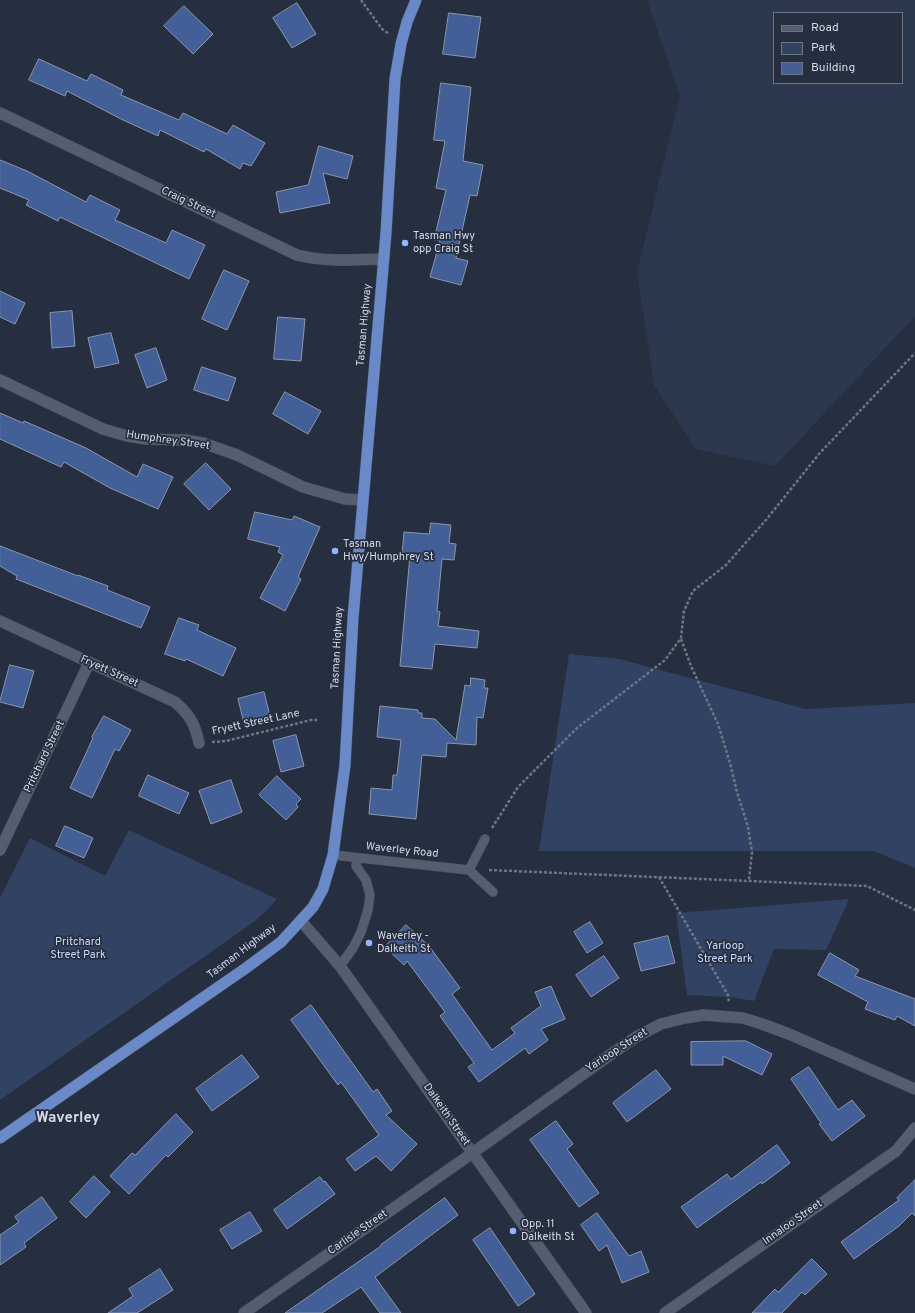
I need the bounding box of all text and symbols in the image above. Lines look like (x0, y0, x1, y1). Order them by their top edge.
legend (773, 12, 903, 84)
text: Road (811, 20, 839, 36)
text: Park (811, 40, 836, 56)
text: Building (811, 60, 855, 76)
street label: Craig Street (159, 185, 217, 221)
place label: Tasman Hwy opp Craig St (413, 230, 475, 256)
marker: Tasman Hwy opp Craig St (400, 238, 410, 248)
street label: Tasman Highway (355, 283, 375, 367)
street label: Humphrey Street (125, 429, 211, 453)
place label: Tasman Hwy/Humphrey St (343, 538, 434, 564)
marker: Tasman Hwy/Humphrey St (330, 546, 340, 556)
street label: Tasman Highway (329, 606, 347, 690)
street label: Fryett Street (78, 653, 140, 691)
street label: Fryett Street Lane (211, 707, 301, 739)
street label: Pritchard Street (22, 719, 68, 795)
street label: Waverley Road (365, 841, 439, 861)
street label: Tasman Highway (205, 922, 279, 982)
place label: Waverley - Dalkeith St (377, 930, 431, 956)
park label: Pritchard Street Park (50, 936, 106, 962)
marker: Waverley - Dalkeith St (364, 938, 374, 948)
park label: Yarloop Street Park (697, 940, 753, 966)
street label: Yarloop Street (584, 1026, 650, 1076)
street label: Dalkeith Street (420, 1081, 472, 1149)
district label: Waverley (36, 1110, 100, 1128)
street label: Innaloo Street (761, 1198, 825, 1248)
street label: Carlisle Street (326, 1208, 390, 1258)
place label: Opp. 11 Dalkeith St (521, 1218, 575, 1244)
marker: Opp. 11 Dalkeith St (508, 1226, 518, 1236)

